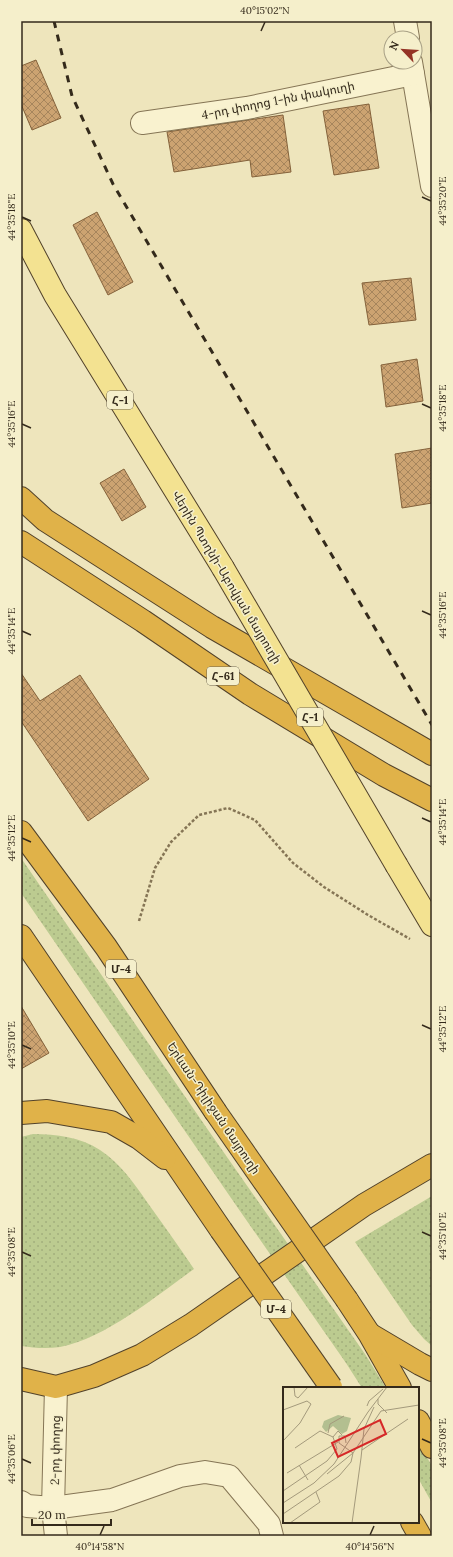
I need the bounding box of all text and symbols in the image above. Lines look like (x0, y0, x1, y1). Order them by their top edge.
text: 40°15'02"N (240, 4, 290, 17)
north arrow (383, 30, 423, 70)
text: N (386, 39, 402, 53)
street label: 4-րդ փողոց 1-ին փակուղի (200, 78, 356, 122)
text: 44°35'20"E (436, 176, 449, 226)
text: 44°35'18"E (5, 194, 18, 240)
text: 44°35'18"E (436, 385, 449, 431)
road number: Հ-1 (107, 391, 133, 409)
text: 44°35'16"E (5, 401, 18, 447)
street label: Վերին Պտղնի-Աբովյան մայրուղի (169, 487, 285, 667)
text: 44°35'16"E (436, 592, 449, 638)
text: 44°35'14"E (5, 608, 18, 654)
road number: Հ-61 (207, 667, 239, 685)
road number: Հ-1 (297, 708, 323, 726)
text: 44°35'14"E (436, 799, 449, 845)
text: 44°35'12"E (5, 815, 18, 861)
road number: Մ-4 (106, 960, 136, 978)
text: 44°35'12"E (436, 1006, 449, 1052)
text: 44°35'10"E (5, 1021, 18, 1069)
street label: Երևան-Դիլիջան մայրուղի (164, 1039, 264, 1177)
text: 44°35'10"E (436, 1212, 449, 1260)
text: 44°35'08"E (5, 1227, 18, 1277)
road number: Մ-4 (261, 1300, 291, 1318)
inset map (283, 1387, 419, 1523)
street label: 2-րդ փողոց (47, 1415, 63, 1485)
text: 44°35'08"E (436, 1418, 449, 1468)
text: 44°35'06"E (5, 1434, 18, 1484)
scale bar (32, 1501, 111, 1527)
text: 20 m (38, 1507, 66, 1522)
text: 40°14'58"N (76, 1540, 125, 1553)
text: 40°14'56"N (345, 1540, 395, 1553)

